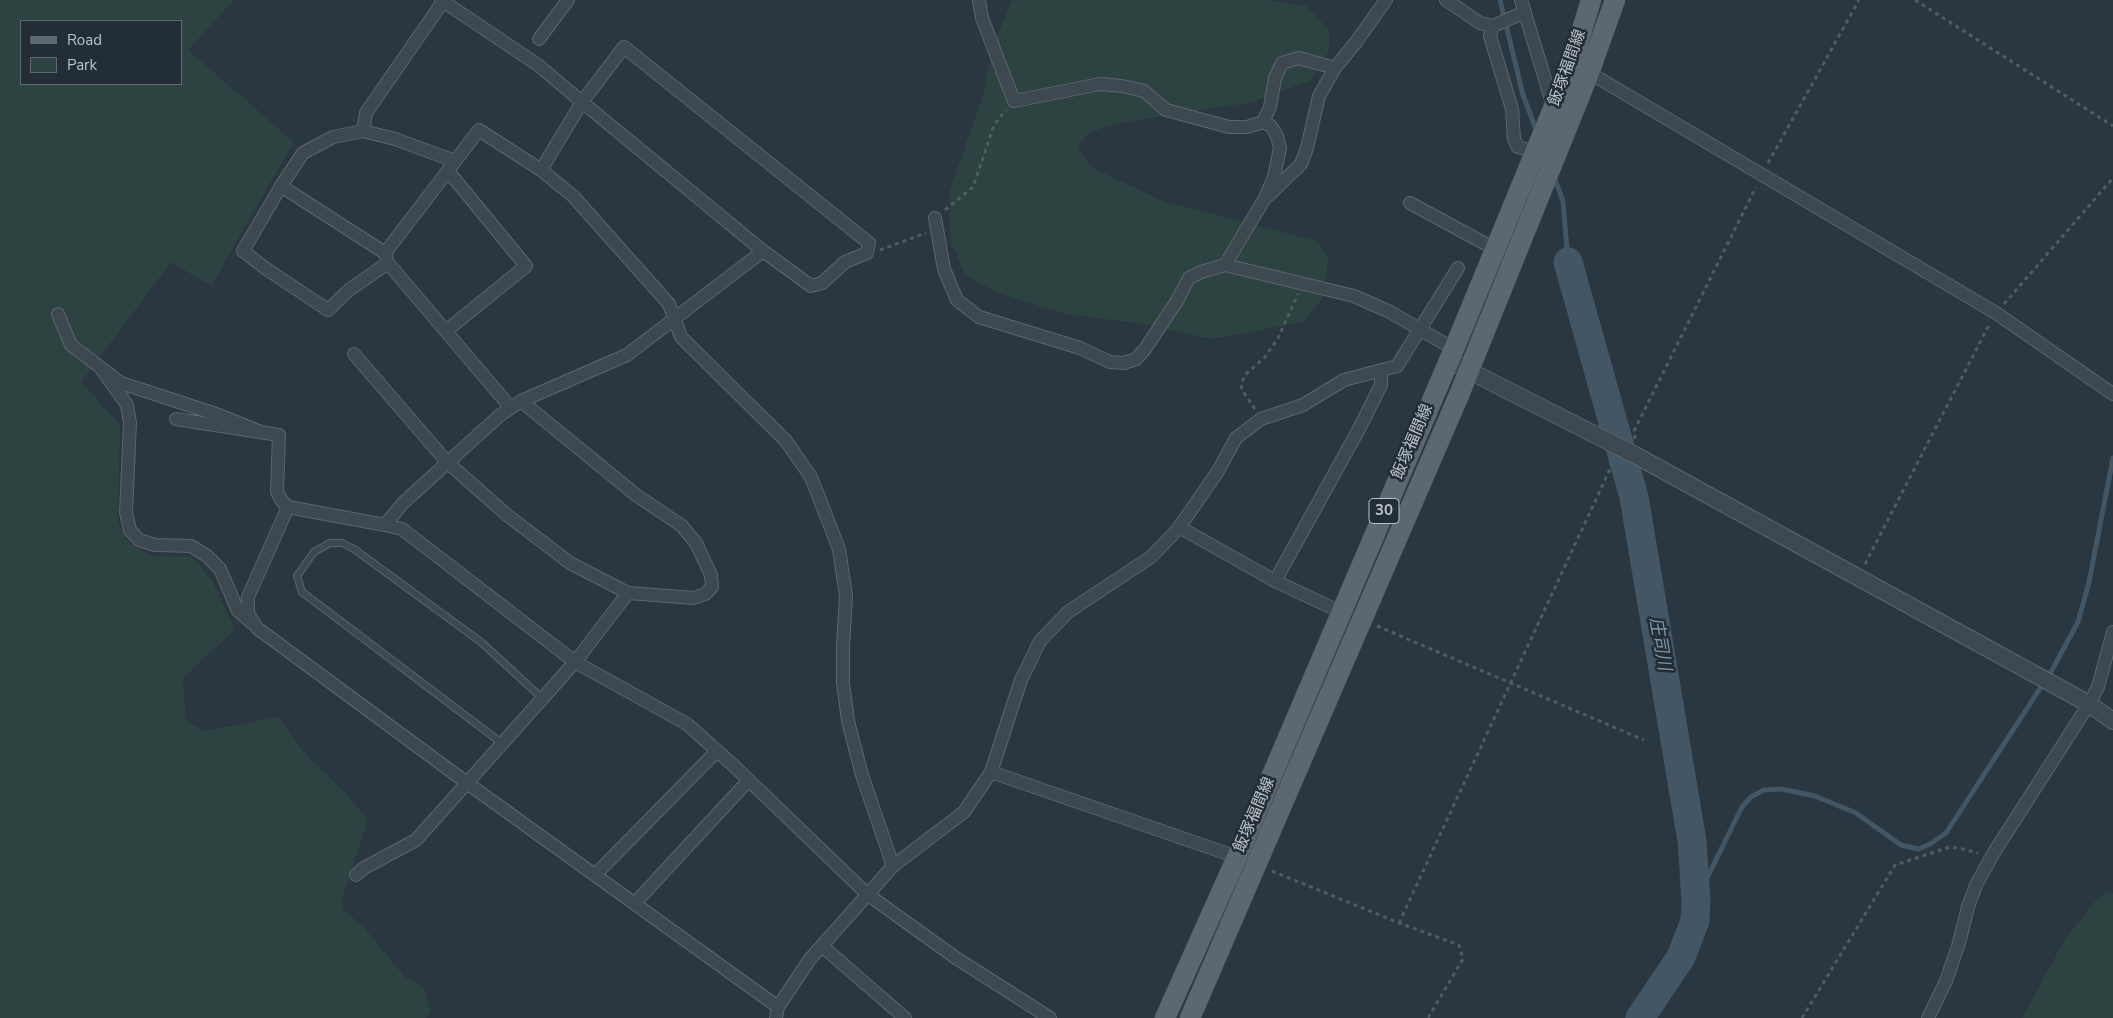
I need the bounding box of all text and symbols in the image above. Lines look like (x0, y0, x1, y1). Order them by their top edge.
legend (20, 20, 182, 85)
street label: 飯塚福間線 (1545, 27, 1591, 109)
text: Road (67, 30, 102, 50)
text: Park (67, 55, 97, 75)
street label: 飯塚福間線 (1389, 401, 1437, 483)
road number: 30 (1369, 498, 1399, 524)
water label: 庄司川 (1644, 616, 1674, 672)
street label: 飯塚福間線 (1231, 774, 1279, 856)

